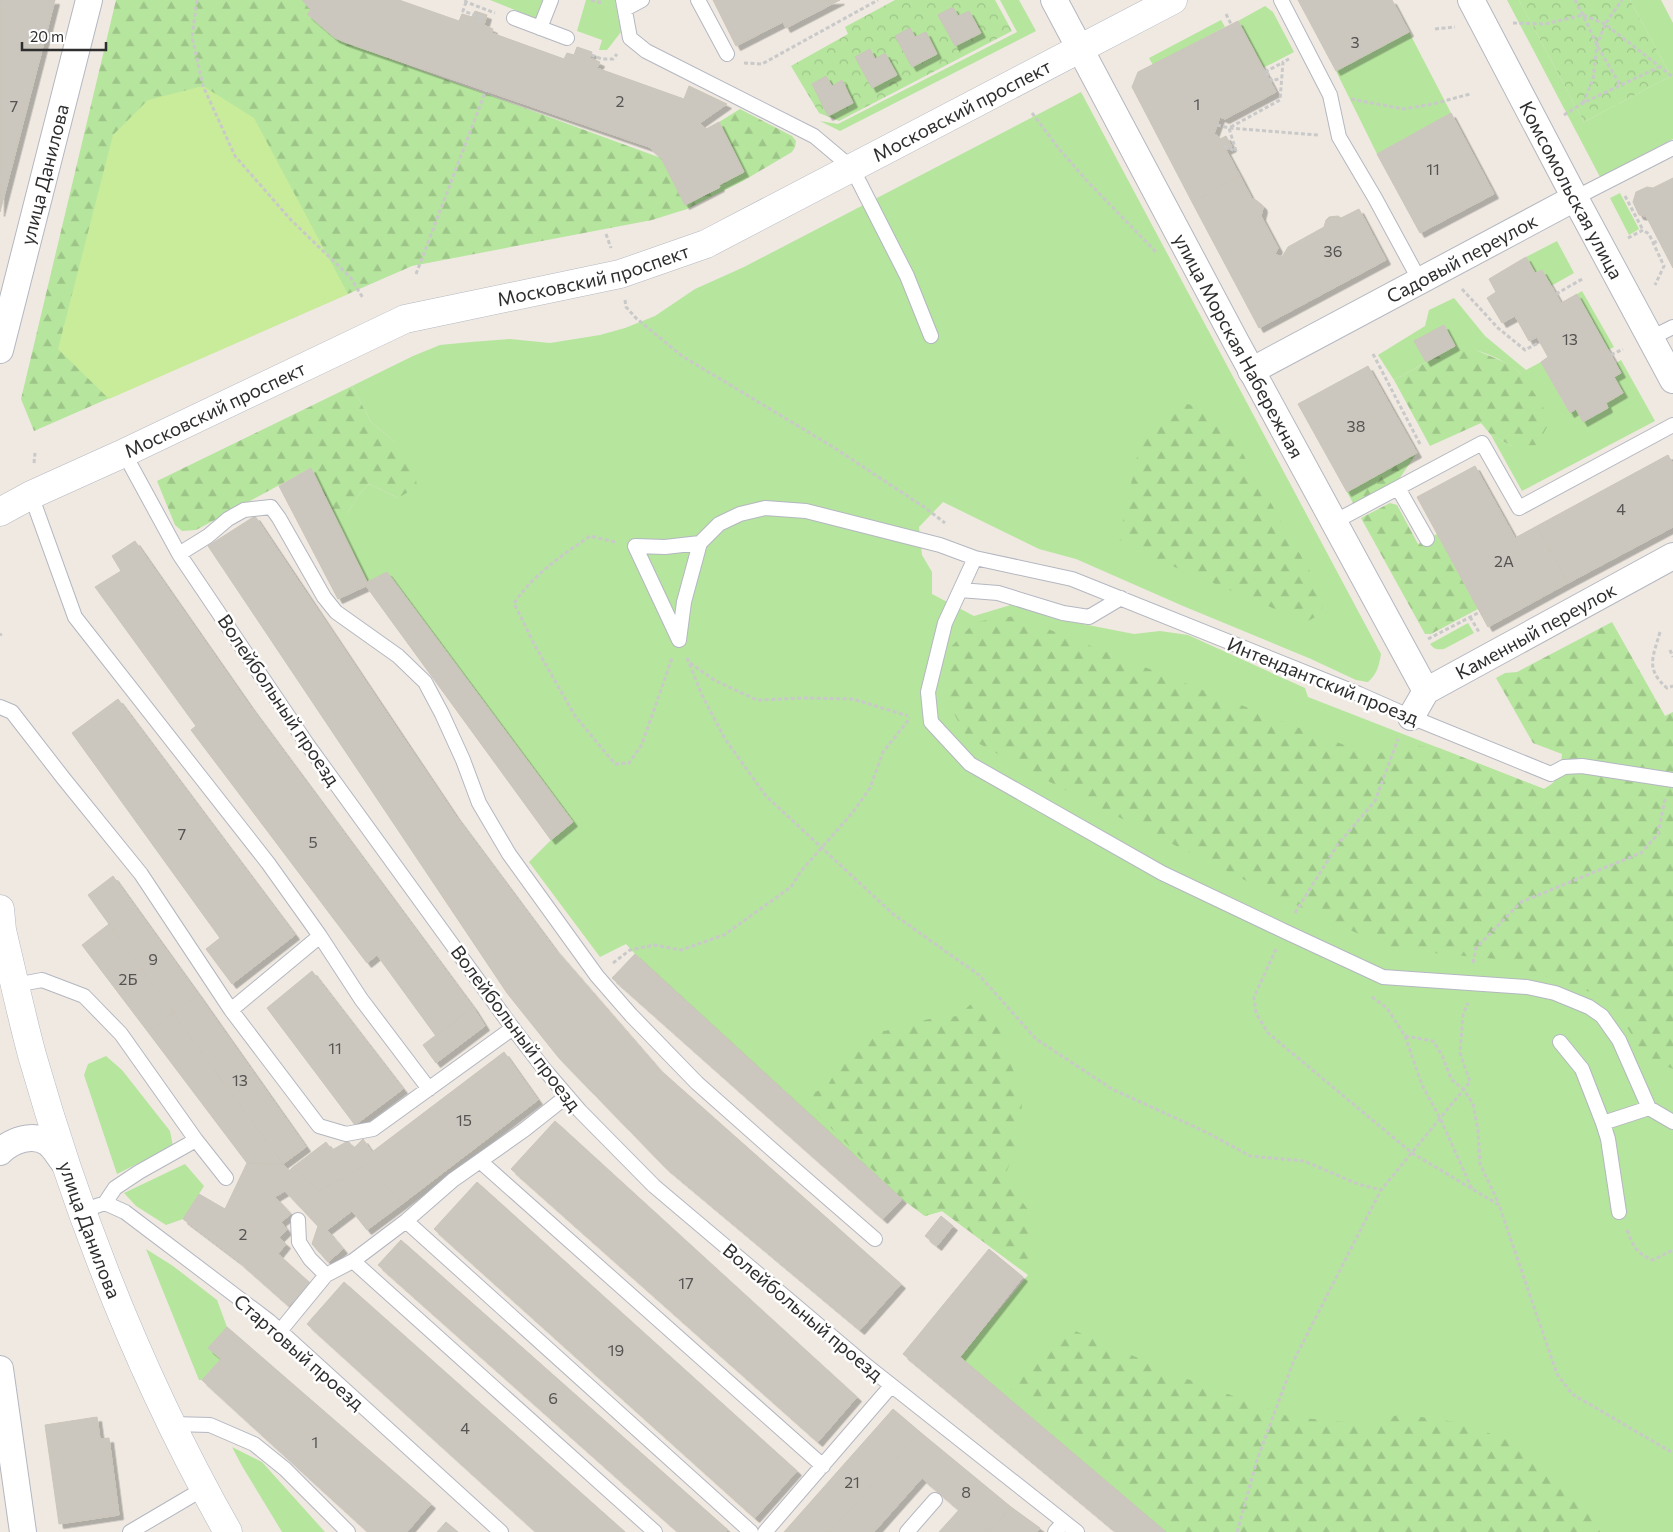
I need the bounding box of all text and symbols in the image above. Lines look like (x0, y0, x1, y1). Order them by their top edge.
scale bar (22, 20, 106, 52)
text: 20 m (30, 27, 64, 45)
house number: 3 (1350, 32, 1360, 51)
street label: Московский проспект (869, 54, 1055, 166)
house number: 2 (616, 91, 625, 110)
house number: 1 (1194, 94, 1200, 113)
house number: 7 (10, 96, 18, 115)
street label: Комсомольская улица (1515, 97, 1628, 283)
street label: улица Данилова (15, 102, 73, 247)
house number: 11 (1426, 159, 1440, 178)
street label: Садовый переулок (1382, 208, 1541, 308)
street label: улица Морская Набережная (1169, 229, 1309, 462)
street label: Московский проспект (495, 239, 692, 310)
house number: 36 (1324, 241, 1342, 260)
house number: 13 (1562, 329, 1578, 348)
street label: Московский проспект (120, 356, 309, 462)
house number: 38 (1347, 416, 1365, 435)
house number: 4 (1616, 499, 1626, 518)
house number: 2А (1494, 551, 1514, 570)
street label: Каменный переулок (1451, 577, 1620, 684)
street label: Волейбольный проезд (214, 610, 345, 790)
street label: Интендантский проезд (1224, 632, 1422, 729)
house number: 7 (178, 824, 186, 843)
house number: 5 (308, 832, 318, 851)
street label: Волейбольный проезд (447, 940, 586, 1115)
house number: 9 (148, 949, 158, 968)
house number: 2Б (119, 969, 137, 988)
house number: 11 (328, 1038, 342, 1057)
house number: 13 (232, 1070, 248, 1089)
house number: 15 (456, 1110, 472, 1129)
street label: улица Данилова (55, 1158, 126, 1302)
house number: 2 (239, 1224, 248, 1243)
street label: Волейбольный проезд (719, 1238, 888, 1385)
house number: 17 (678, 1273, 694, 1292)
street label: Стартовый проезд (230, 1289, 369, 1414)
house number: 19 (608, 1340, 624, 1359)
house number: 6 (548, 1388, 558, 1407)
house number: 4 (460, 1418, 470, 1437)
house number: 1 (312, 1432, 318, 1451)
house number: 21 (844, 1472, 860, 1491)
house number: 8 (961, 1482, 971, 1501)

